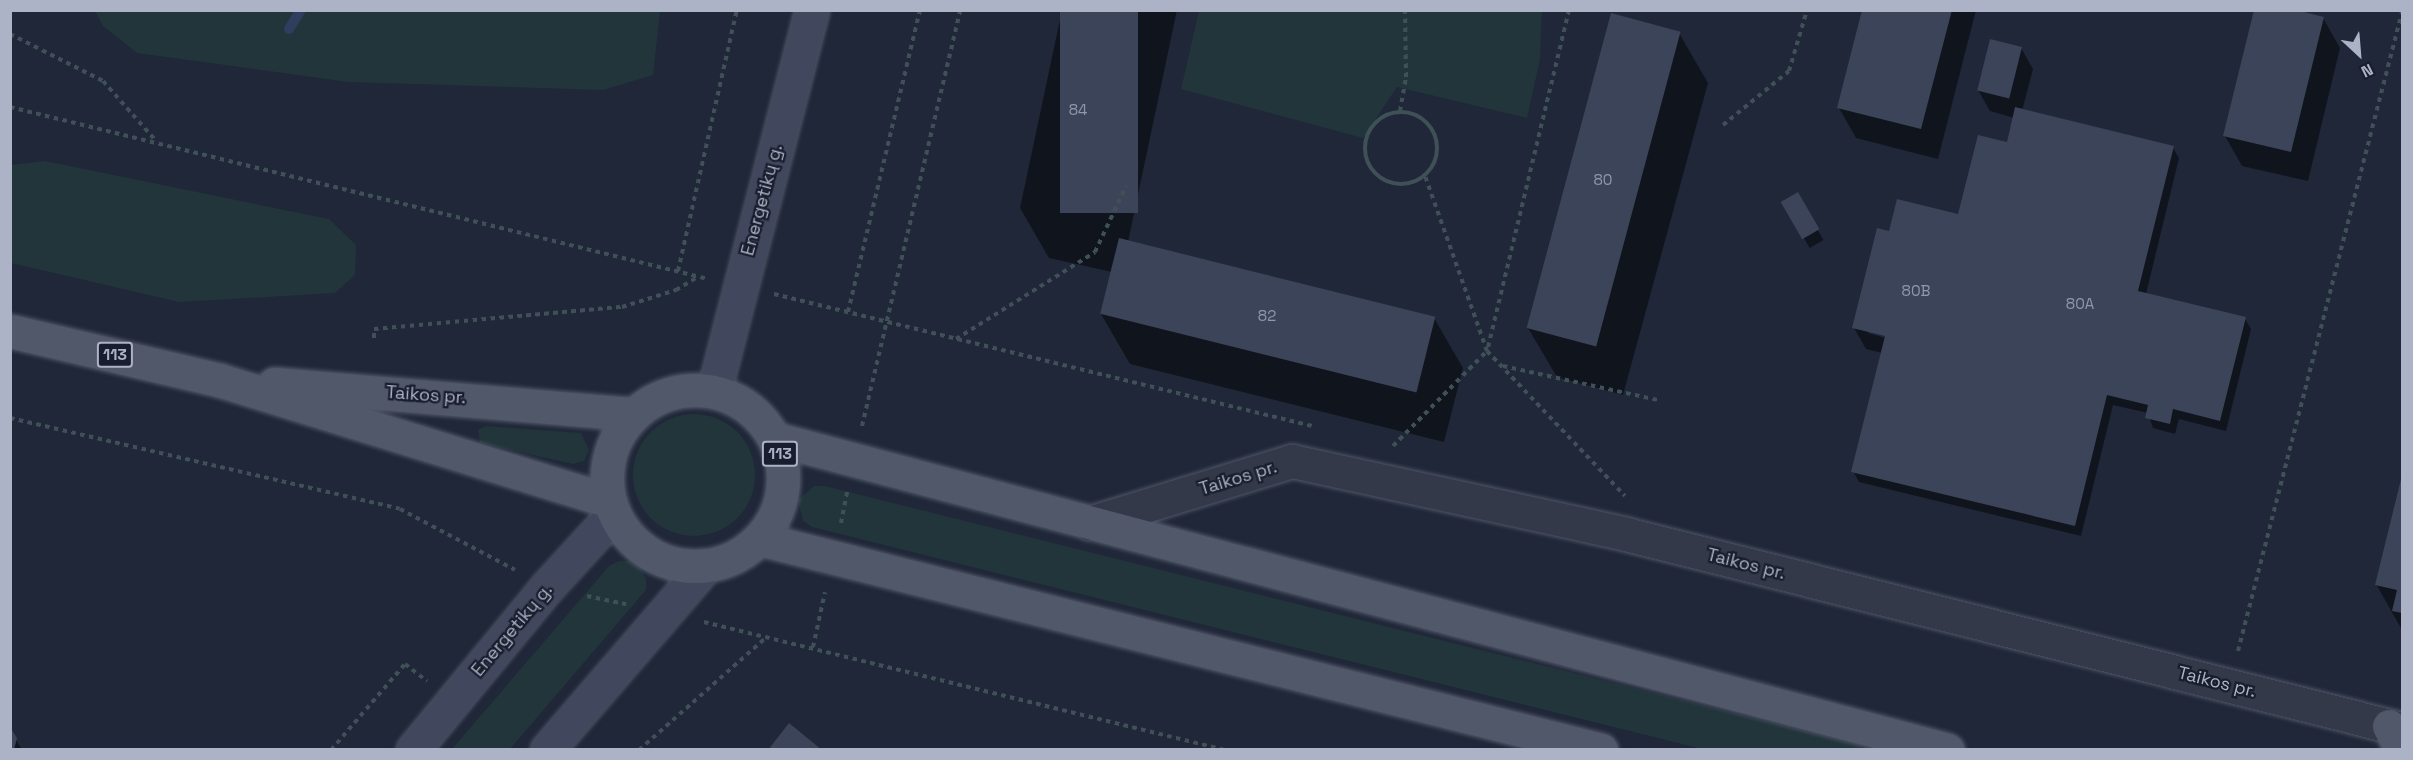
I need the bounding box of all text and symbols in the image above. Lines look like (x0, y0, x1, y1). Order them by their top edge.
north arrow (2329, 24, 2389, 84)
text: N (2358, 59, 2377, 82)
house number: 84 (1069, 101, 1087, 119)
street label: Energetikų g. (737, 142, 787, 258)
house number: 80 (1594, 171, 1612, 189)
house number: 80B (1902, 282, 1930, 300)
house number: 80A (2066, 295, 2094, 313)
house number: 82 (1258, 307, 1276, 325)
road number: 113 (96, 342, 134, 368)
street label: Taikos pr. (385, 381, 467, 409)
road number: 113 (760, 441, 800, 467)
street label: Taikos pr. (1197, 456, 1279, 500)
street label: Taikos pr. (1705, 544, 1787, 584)
street label: Energetikų g. (467, 579, 557, 681)
street label: Taikos pr. (2176, 662, 2258, 702)

